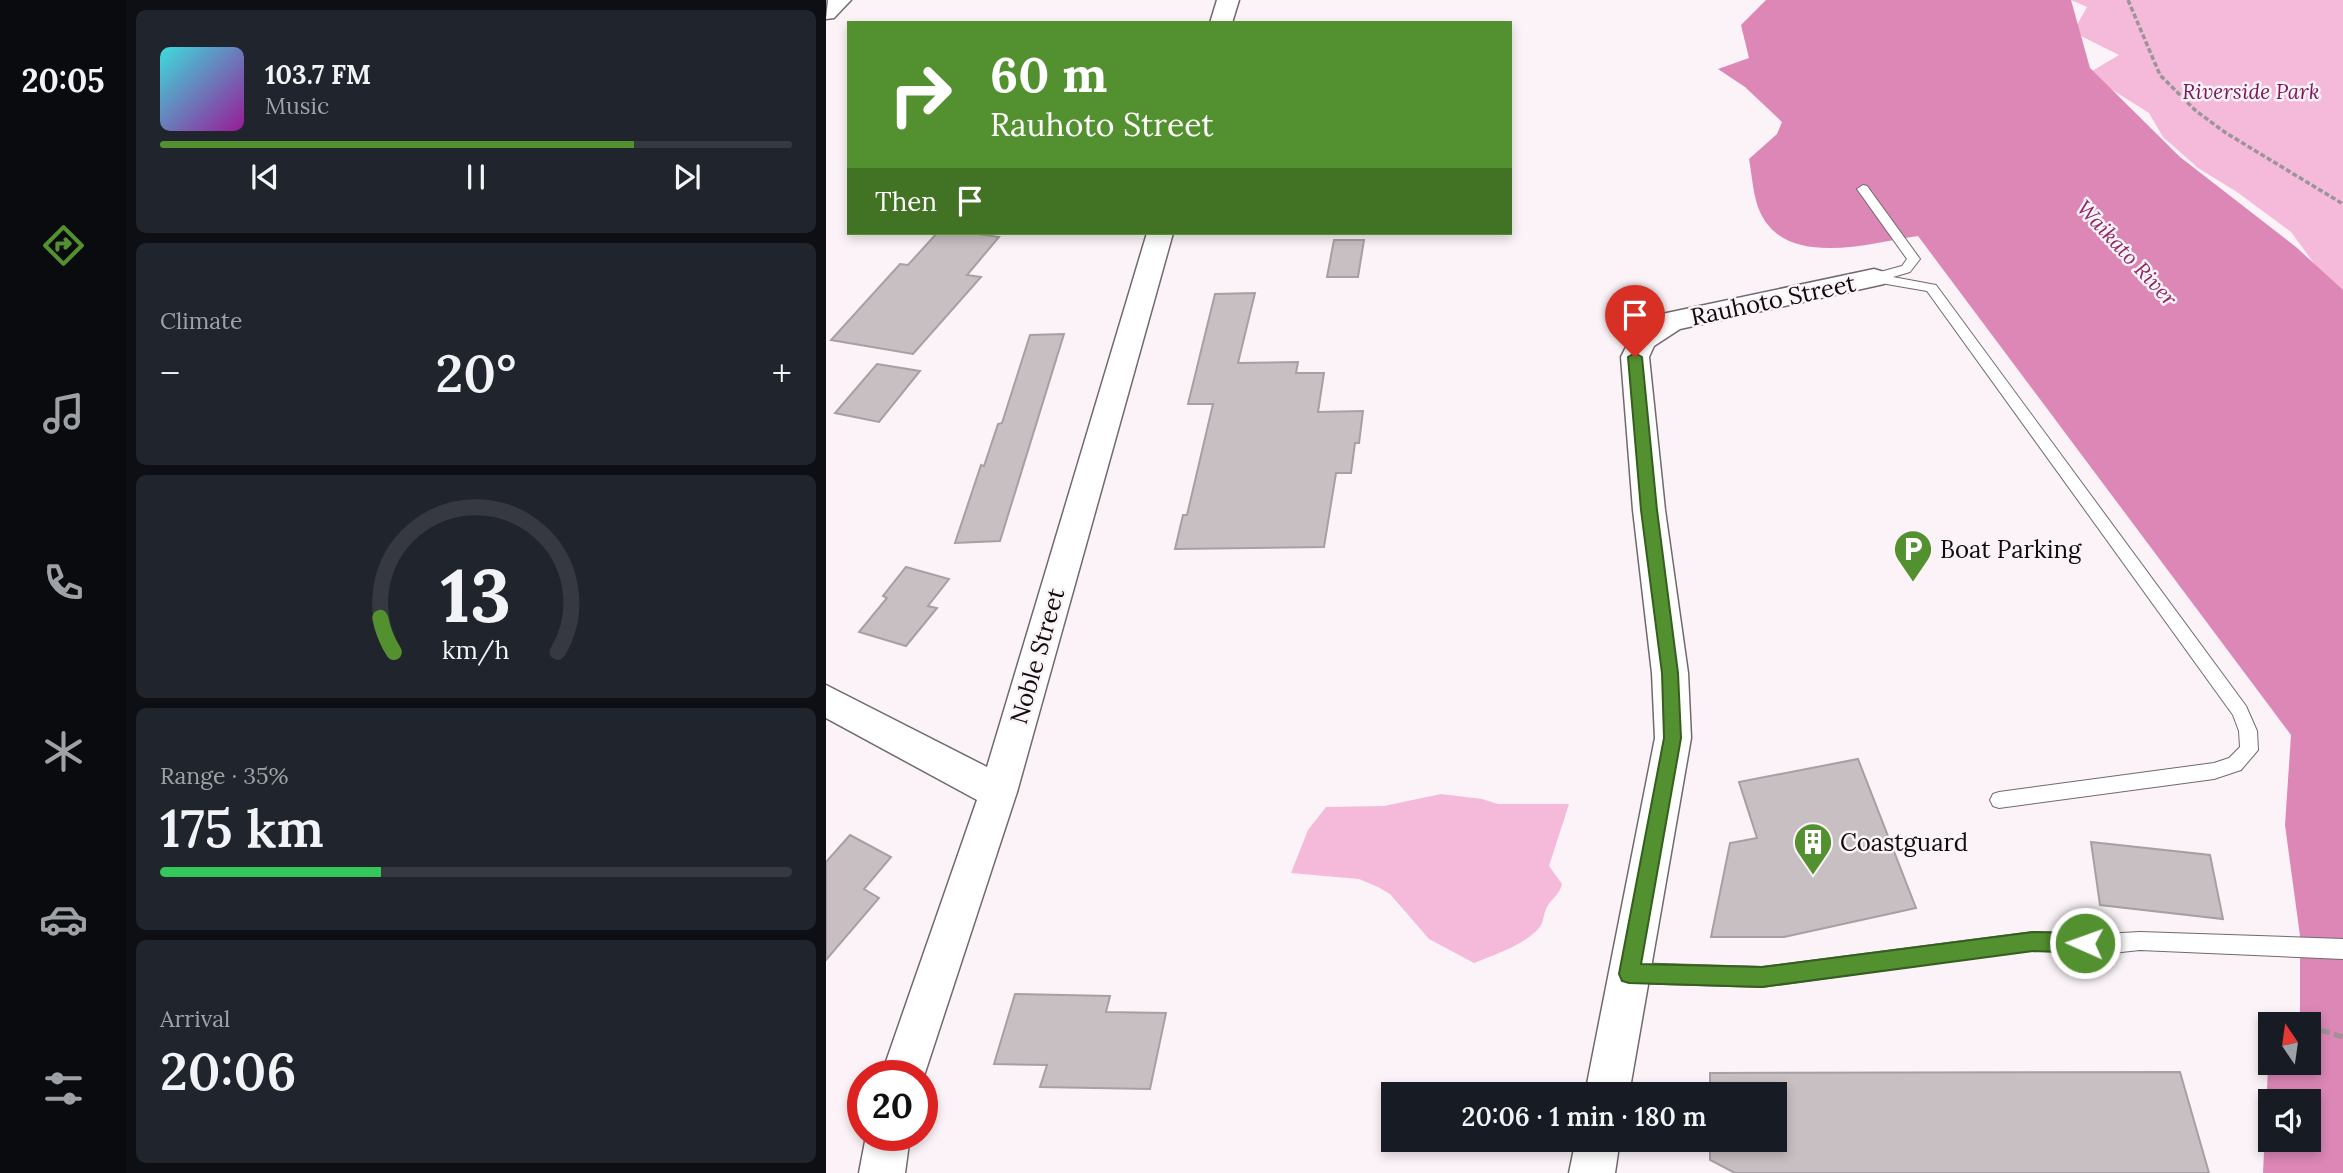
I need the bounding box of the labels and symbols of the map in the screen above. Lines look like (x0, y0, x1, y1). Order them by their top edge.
park label: Riverside Park (2182, 78, 2320, 105)
water label: Waikato River (2071, 194, 2183, 312)
street label: Rauhoto Street (1688, 267, 1859, 333)
pin (1605, 285, 1665, 357)
parking icon: Boat Parking (1892, 528, 1934, 583)
place label: Boat Parking (1940, 534, 2082, 565)
street label: Noble Street (1003, 584, 1071, 728)
building icon: Coastguard (1792, 821, 1834, 876)
place label: Coastguard (1840, 827, 1968, 858)
position arrow (2048, 906, 2122, 980)
north arrow (2258, 1012, 2320, 1074)
speed limit sign: 20 (847, 1060, 938, 1151)

